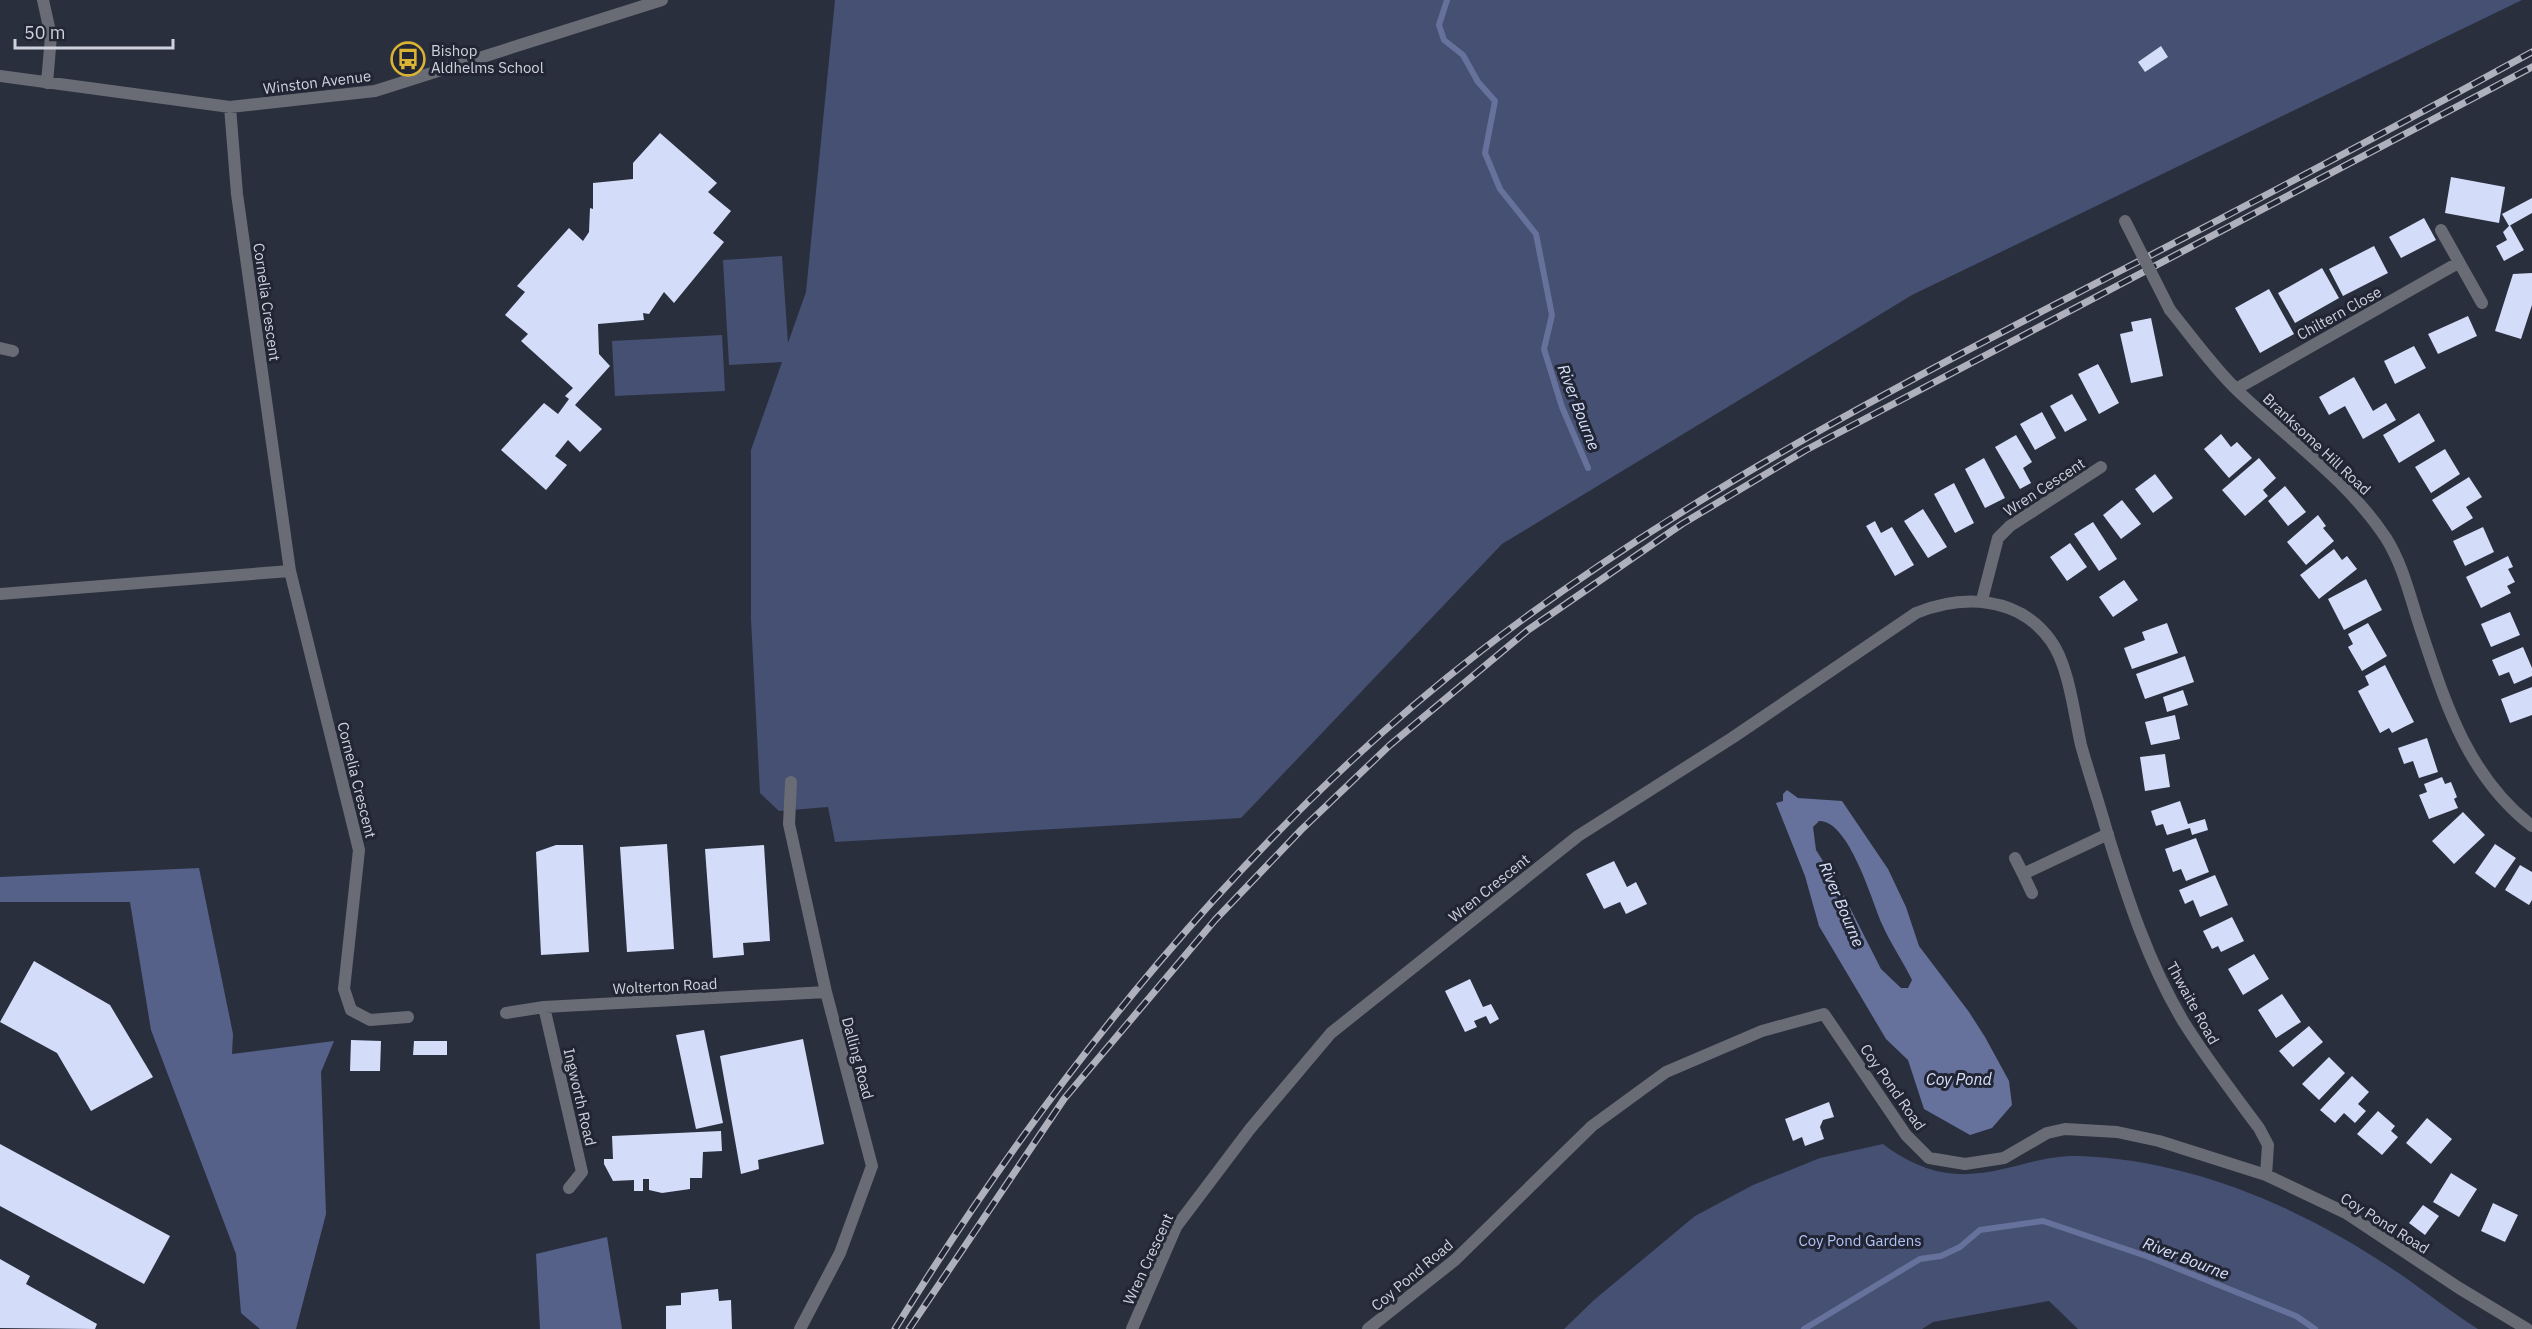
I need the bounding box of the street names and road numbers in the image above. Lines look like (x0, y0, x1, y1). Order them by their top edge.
street label: Winston Avenue (262, 66, 372, 98)
street label: Cornelia Crescent (249, 242, 285, 362)
street label: Chiltern Close (2293, 282, 2385, 344)
street label: Branksome Hill Road (2259, 389, 2375, 499)
street label: Wren Cescent (2000, 454, 2088, 520)
street label: Cornelia Crescent (333, 720, 381, 840)
street label: Wren Crescent (1445, 850, 1533, 926)
street label: Thwaite Road (2162, 958, 2224, 1048)
street label: Wolterton Road (612, 974, 718, 998)
street label: Dalling Road (838, 1015, 878, 1101)
street label: Coy Pond Road (1856, 1040, 1930, 1134)
street label: Ingworth Road (560, 1046, 600, 1148)
street label: Coy Pond Road (2337, 1188, 2433, 1258)
street label: Wren Crescent (1119, 1210, 1177, 1308)
street label: Coy Pond Road (1367, 1235, 1457, 1315)

